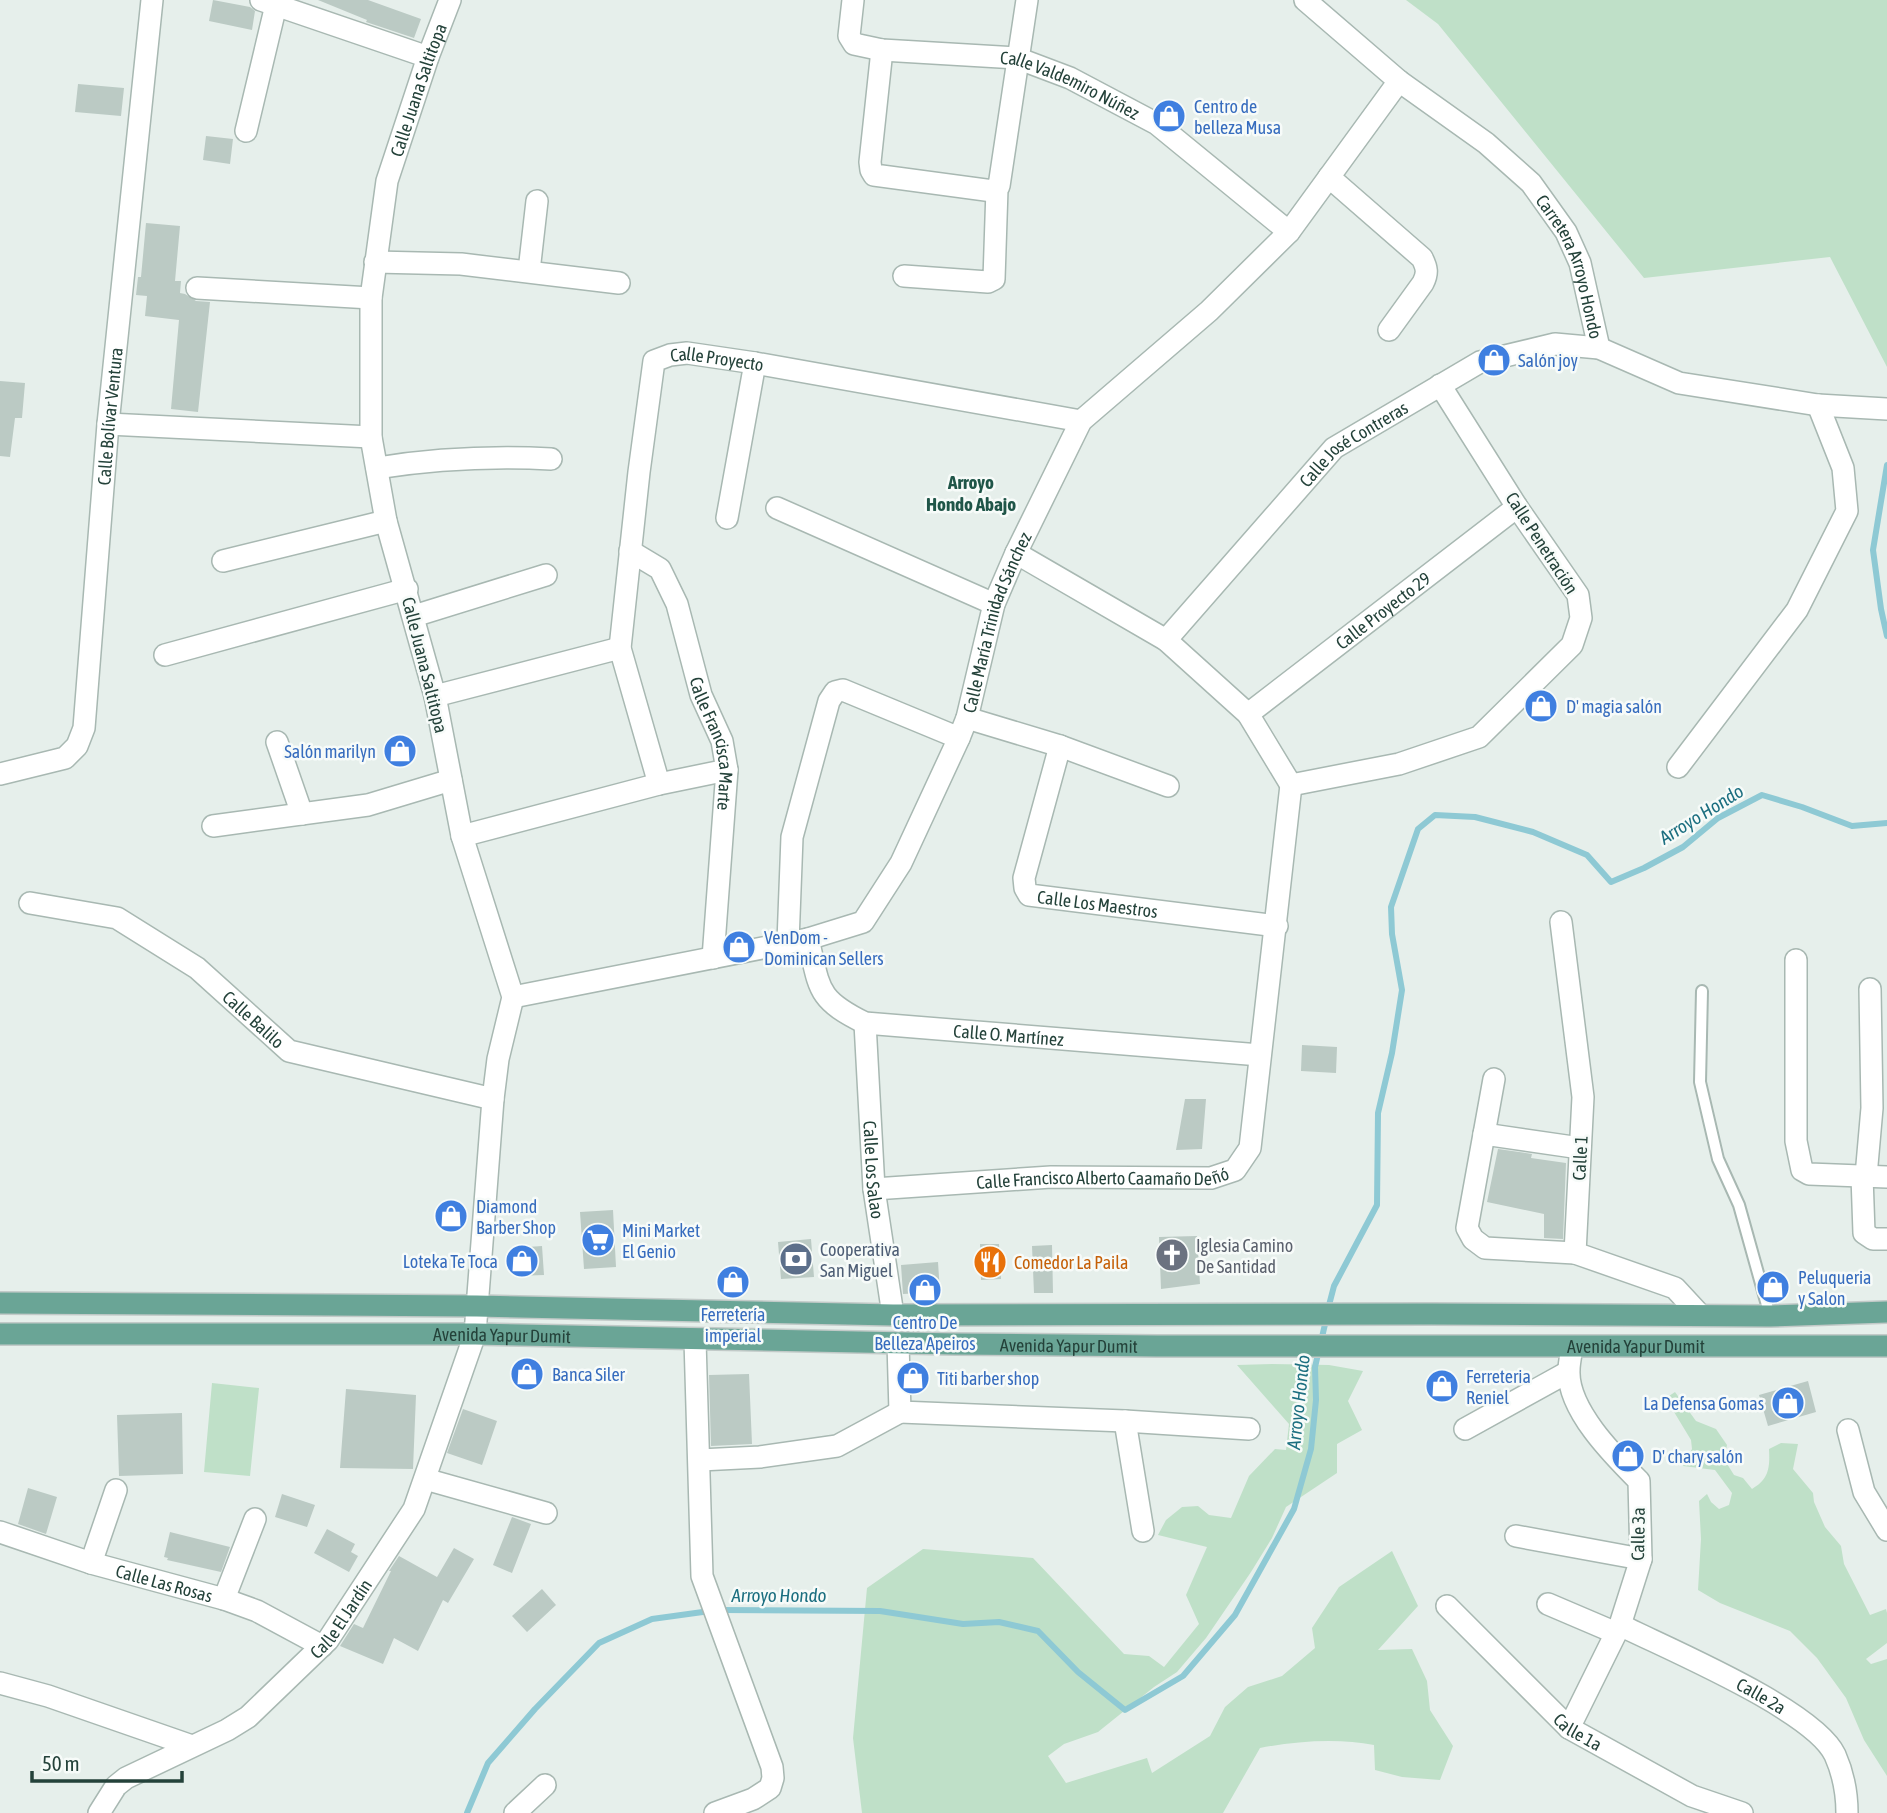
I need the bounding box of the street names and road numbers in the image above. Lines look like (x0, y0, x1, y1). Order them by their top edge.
street label: Calle Juana Saltitopa (385, 20, 451, 159)
street label: Calle Valdemiro Núñez (1000, 47, 1144, 124)
street label: Carretera Arroyo Hondo (1532, 190, 1607, 341)
street label: Calle Proyecto (669, 343, 765, 375)
street label: Calle Bolívar Ventura (93, 346, 126, 486)
street label: Calle José Contreras (1295, 397, 1411, 491)
street label: Calle Penetración (1501, 488, 1583, 598)
street label: Calle María Trinidad Sánchez (958, 528, 1035, 715)
street label: Calle Proyecto 29 (1331, 567, 1434, 653)
street label: Calle Juana Saltitopa (398, 595, 452, 735)
street label: Calle Francisca Marte (686, 674, 738, 811)
street label: Calle Los Maestros (1036, 886, 1159, 921)
street label: Calle Balilo (219, 986, 289, 1052)
street label: Calle O. Martínez (953, 1020, 1065, 1050)
street label: Calle Los Salao (860, 1120, 889, 1220)
street label: Calle 1 (1568, 1135, 1592, 1181)
street label: Calle Francisco Alberto Caamaño Deñó (976, 1162, 1232, 1193)
street label: Avenida Yapur Dumit (433, 1324, 571, 1346)
street label: Avenida Yapur Dumit (1000, 1334, 1138, 1356)
street label: Avenida Yapur Dumit (1567, 1336, 1705, 1357)
street label: Calle 3a (1627, 1507, 1649, 1561)
street label: Calle Las Rosas (114, 1560, 215, 1606)
street label: Calle El Jardín (305, 1575, 376, 1662)
street label: Calle 2a (1733, 1673, 1790, 1718)
street label: Calle 1a (1549, 1708, 1606, 1755)

